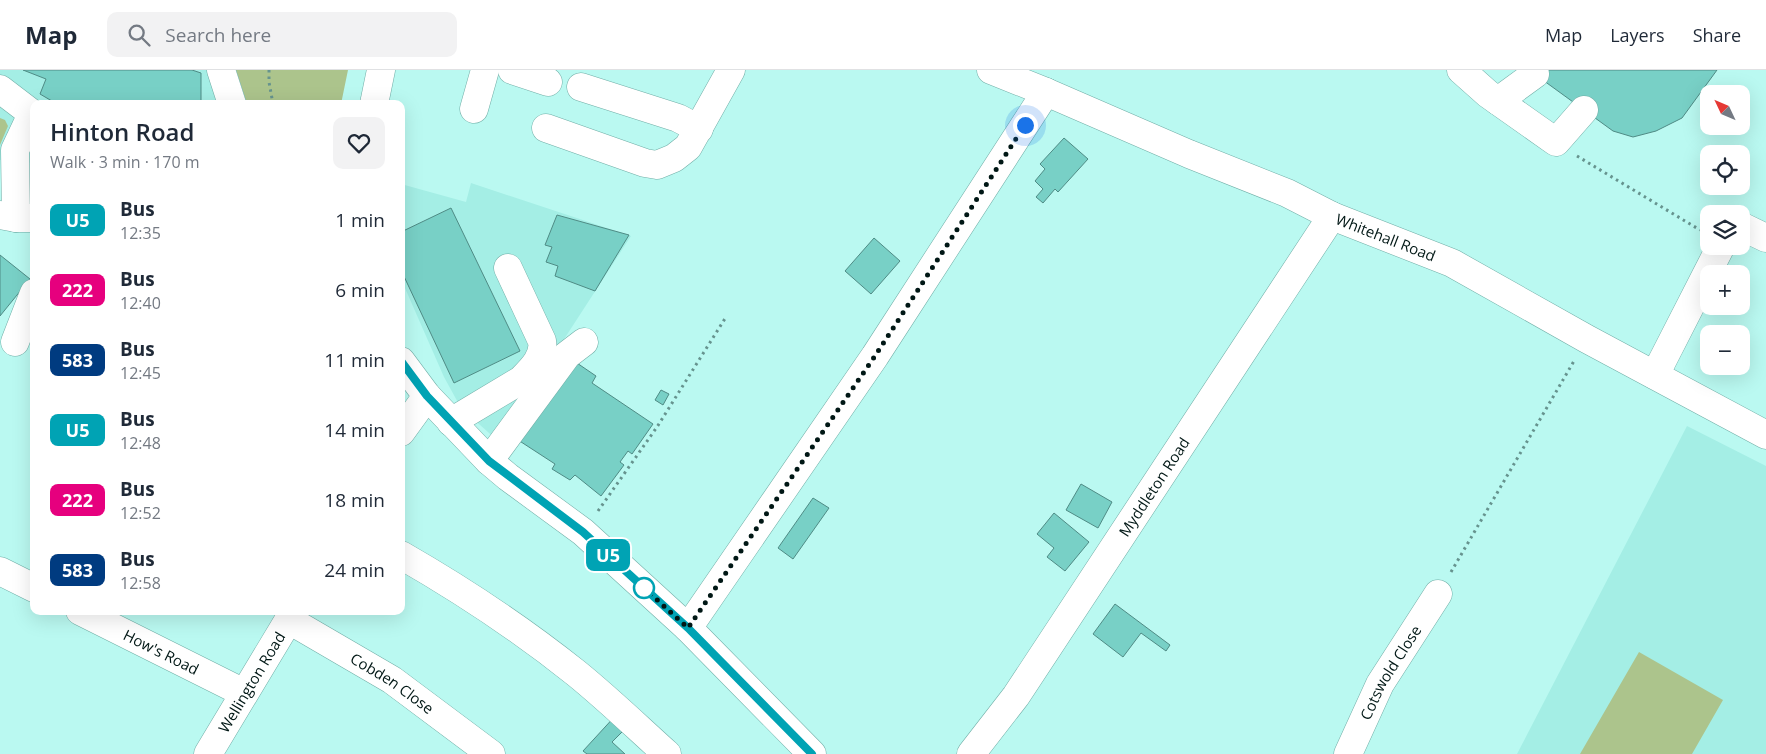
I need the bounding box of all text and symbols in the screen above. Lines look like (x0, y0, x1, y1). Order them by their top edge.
search box (107, 12, 457, 57)
text: Map (25, 18, 77, 51)
icon: search (125, 21, 153, 49)
text: Search here (165, 22, 271, 48)
text: Map (1545, 23, 1582, 47)
text: Layers (1610, 23, 1665, 47)
text: Share (1693, 23, 1741, 47)
north arrow (1700, 85, 1750, 135)
map controls (1700, 85, 1750, 375)
your location (1013, 113, 1038, 138)
text: Hinton Road (50, 115, 194, 148)
button: heart (333, 117, 385, 169)
button: locate (1700, 145, 1750, 195)
text: Walk · 3 min · 170 m (50, 151, 200, 173)
text: Bus (120, 196, 155, 222)
button: layers (1700, 205, 1750, 255)
text: 1 min (335, 207, 385, 233)
text: U5 (66, 208, 89, 232)
street label: Whitehall Road (1333, 209, 1439, 266)
text: 12:35 (120, 222, 161, 244)
button: + (1700, 265, 1750, 315)
text: Bus (120, 266, 155, 292)
text: 6 min (335, 277, 385, 303)
text: 222 (62, 278, 93, 302)
text: 12:40 (120, 292, 161, 314)
button: − (1700, 325, 1750, 375)
text: Bus (120, 336, 155, 362)
text: 11 min (324, 347, 385, 373)
text: 583 (62, 348, 93, 372)
text: 12:45 (120, 362, 161, 384)
text: Bus (120, 406, 155, 432)
text: 14 min (324, 417, 385, 443)
text: U5 (66, 418, 89, 442)
text: 12:48 (120, 432, 161, 454)
street label: Myddleton Road (1114, 433, 1194, 540)
text: Bus (120, 476, 155, 502)
text: 18 min (324, 487, 385, 513)
text: 222 (62, 488, 93, 512)
text: 12:52 (120, 502, 161, 524)
line badge: U5 (586, 539, 630, 571)
text: U5 (596, 543, 620, 567)
text: Bus (120, 546, 155, 572)
text: 24 min (324, 557, 385, 583)
text: 583 (62, 558, 93, 582)
text: 12:58 (120, 572, 161, 594)
unlabelled marker (633, 577, 655, 599)
street label: Cotswold Close (1355, 621, 1425, 723)
street label: How's Road (120, 624, 202, 679)
street label: Wellington Road (213, 628, 289, 736)
street label: Cobden Close (347, 648, 438, 718)

